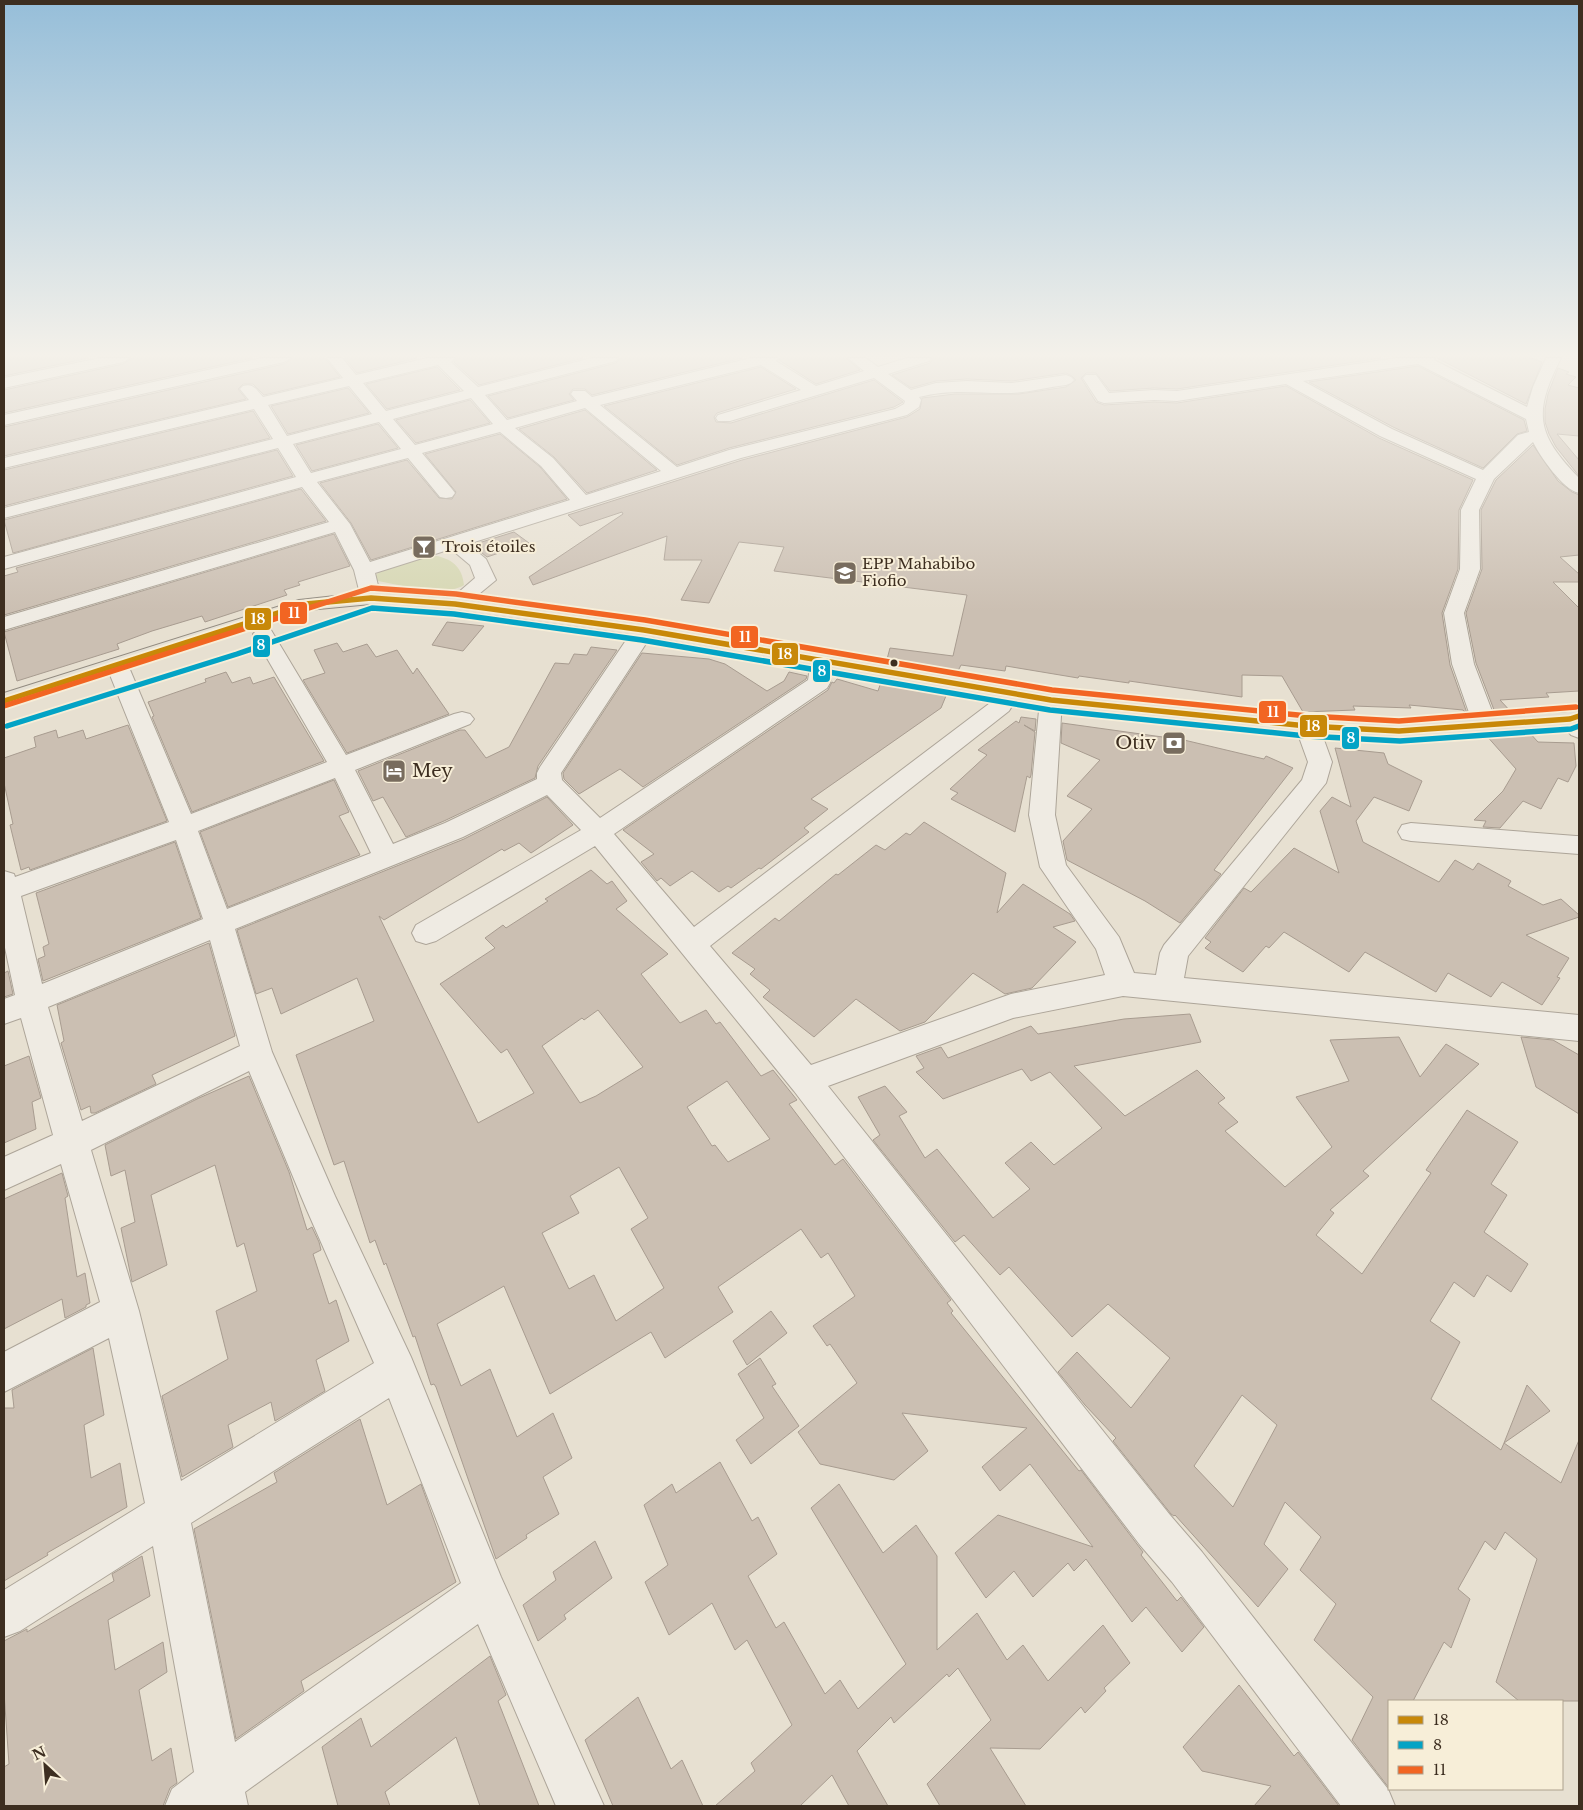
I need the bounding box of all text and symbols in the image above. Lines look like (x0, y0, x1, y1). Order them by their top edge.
bar icon: Trois étoiles (411, 534, 437, 560)
place label: Trois étoiles (442, 537, 536, 556)
place label: EPP Mahabibo Fiofio (862, 554, 975, 590)
school or university icon: EPP Mahabibo Fiofio (832, 560, 858, 586)
line badge: 11 (279, 601, 308, 625)
text: 11 (288, 604, 300, 622)
line badge: 18 (244, 607, 272, 631)
text: 18 (251, 610, 266, 628)
line badge: 11 (730, 625, 759, 649)
text: 11 (739, 628, 751, 646)
line badge: 8 (252, 634, 271, 658)
text: 8 (257, 636, 266, 654)
line badge: 18 (771, 642, 799, 666)
text: 18 (778, 645, 793, 663)
unlabelled marker (889, 658, 899, 668)
line badge: 8 (812, 659, 831, 683)
text: 8 (818, 662, 827, 680)
line badge: 11 (1258, 700, 1287, 724)
text: 11 (1267, 703, 1279, 721)
line badge: 18 (1299, 714, 1328, 738)
text: 18 (1306, 717, 1321, 735)
line badge: 8 (1341, 726, 1360, 750)
text: 8 (1347, 729, 1356, 747)
bank icon: Otiv (1161, 730, 1187, 756)
place label: Otiv (1115, 732, 1156, 754)
hotel icon: Mey (381, 758, 407, 784)
place label: Mey (412, 760, 453, 782)
legend (1388, 1700, 1563, 1790)
text: 18 (1433, 1710, 1449, 1729)
text: 8 (1433, 1735, 1442, 1754)
north arrow (20, 1740, 70, 1790)
text: N (29, 1742, 49, 1764)
text: 11 (1433, 1760, 1446, 1779)

